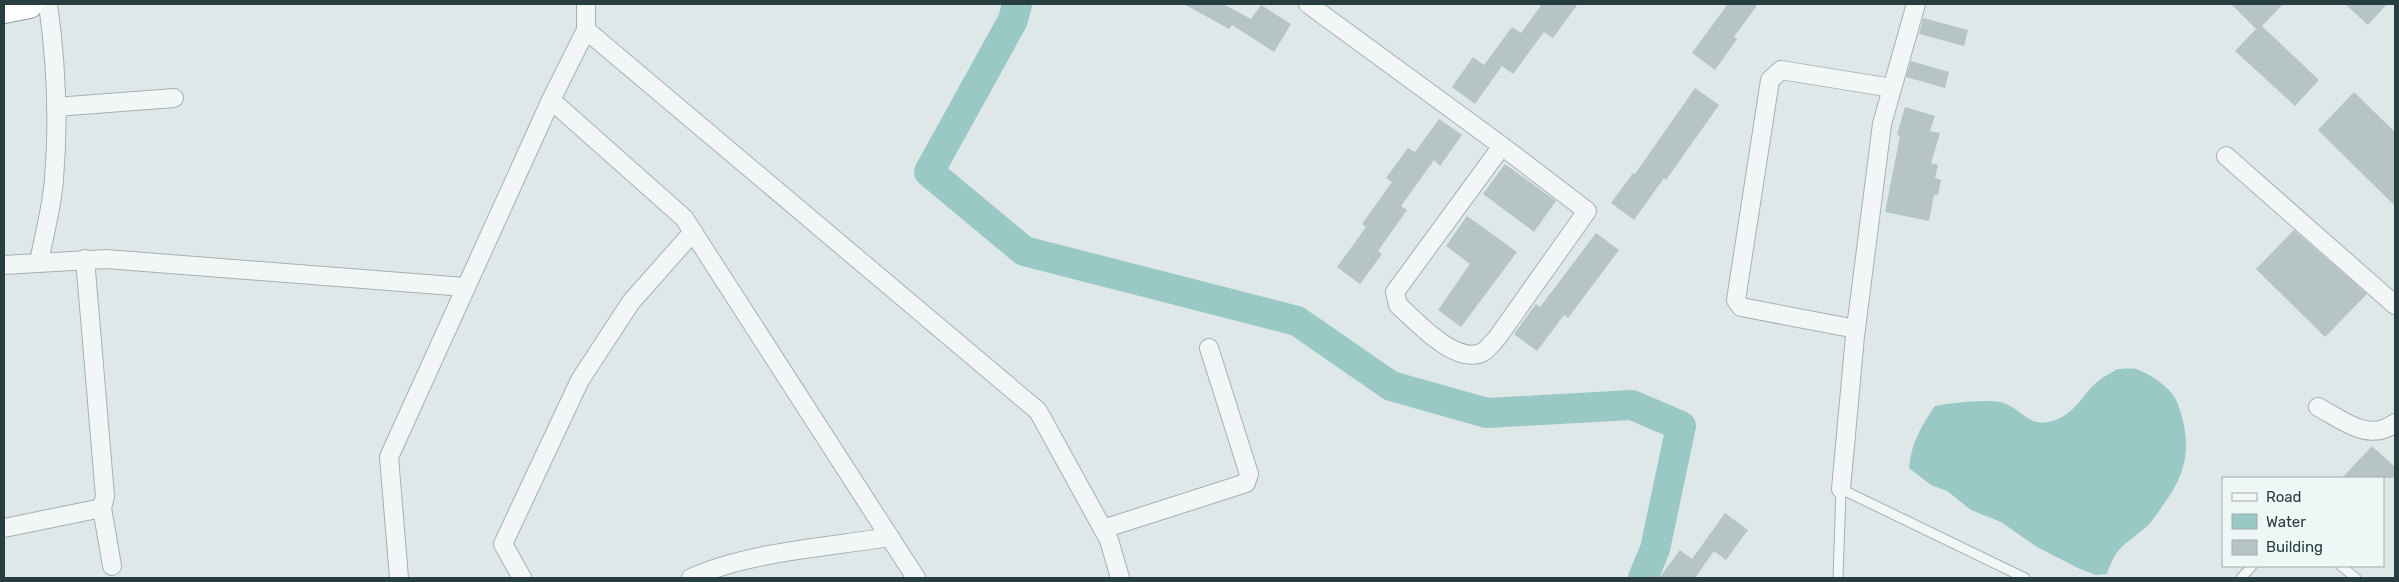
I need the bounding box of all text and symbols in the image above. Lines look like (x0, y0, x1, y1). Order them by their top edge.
legend (2222, 477, 2384, 567)
text: Road (2266, 488, 2302, 506)
text: Water (2266, 513, 2306, 531)
text: Building (2266, 538, 2323, 556)

